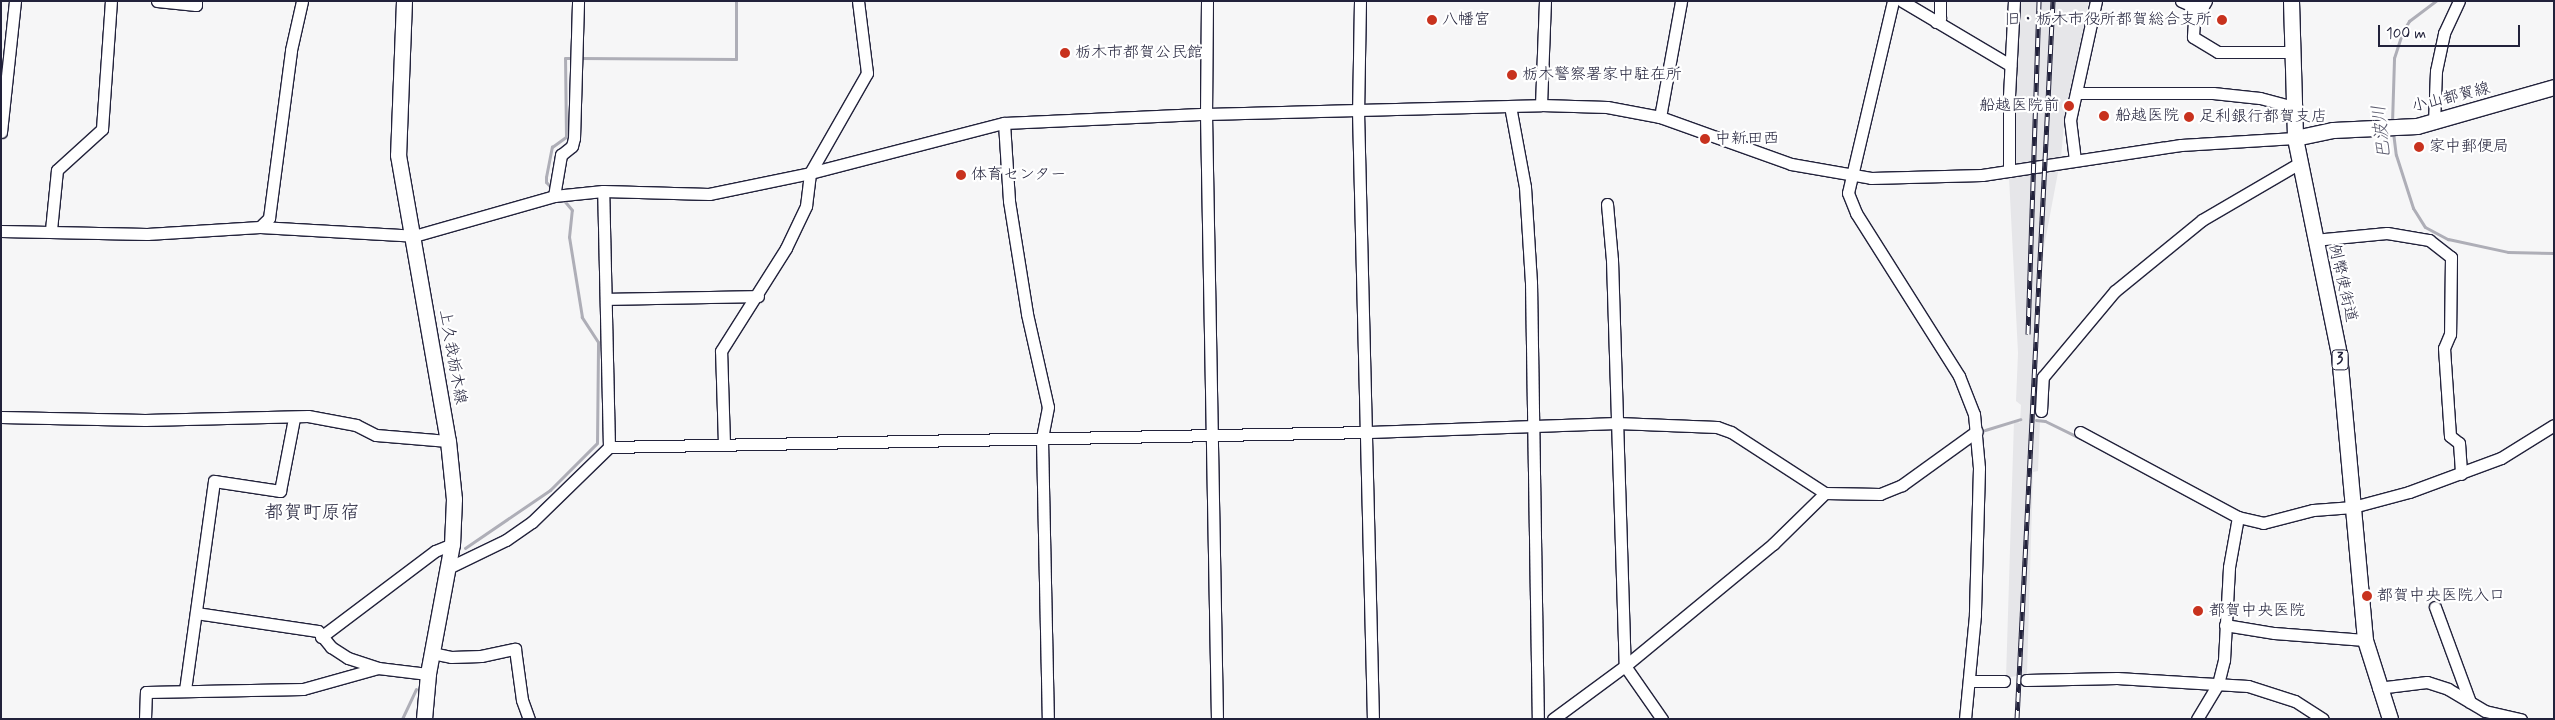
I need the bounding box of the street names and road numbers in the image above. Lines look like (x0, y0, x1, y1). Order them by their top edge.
street label: 小山都賀線 (2410, 79, 2492, 117)
street label: 例幣使街道 (2324, 242, 2360, 324)
street label: 上久我栃木線 (434, 308, 470, 406)
road number: 3 (2331, 348, 2349, 372)

